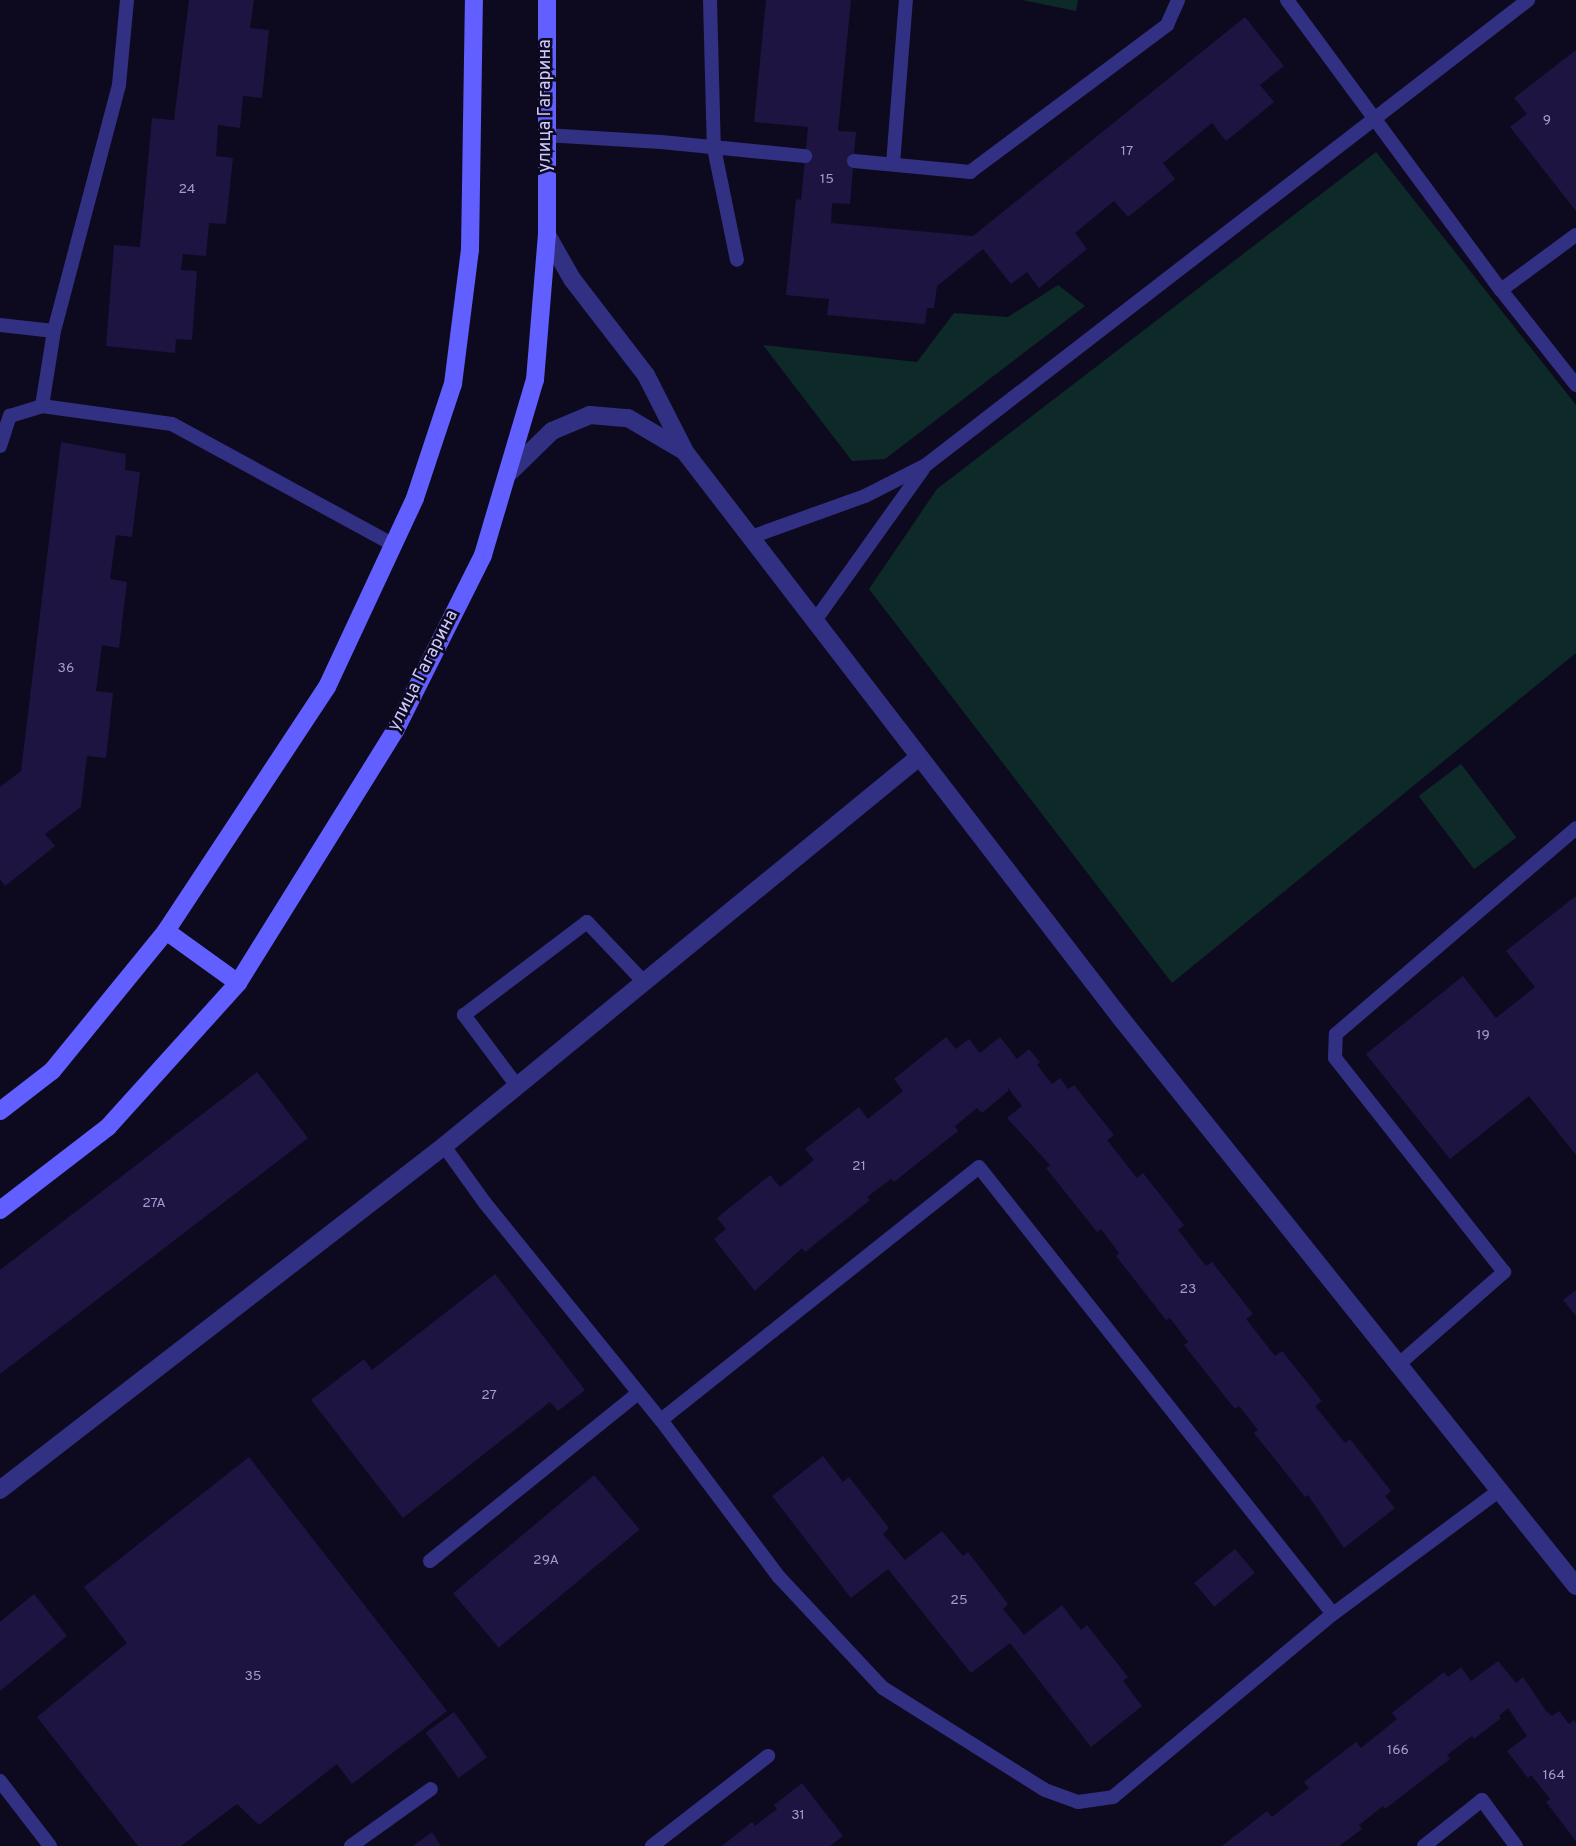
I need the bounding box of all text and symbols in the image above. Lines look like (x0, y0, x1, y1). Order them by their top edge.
street label: улица Гагарина (535, 39, 557, 173)
house number: 9 (1543, 113, 1551, 129)
house number: 17 (1121, 144, 1133, 160)
house number: 15 (820, 172, 834, 188)
house number: 24 (178, 182, 196, 198)
street label: улица Гагарина (384, 607, 464, 735)
house number: 36 (58, 661, 74, 677)
house number: 19 (1476, 1028, 1490, 1044)
house number: 21 (852, 1159, 866, 1175)
house number: 27А (142, 1196, 166, 1212)
house number: 23 (1180, 1282, 1196, 1298)
house number: 27 (481, 1388, 497, 1404)
house number: 29А (533, 1553, 559, 1569)
house number: 25 (950, 1593, 968, 1609)
house number: 35 (244, 1669, 262, 1685)
house number: 166 (1387, 1743, 1409, 1759)
house number: 164 (1543, 1768, 1565, 1784)
house number: 31 (791, 1808, 805, 1824)

